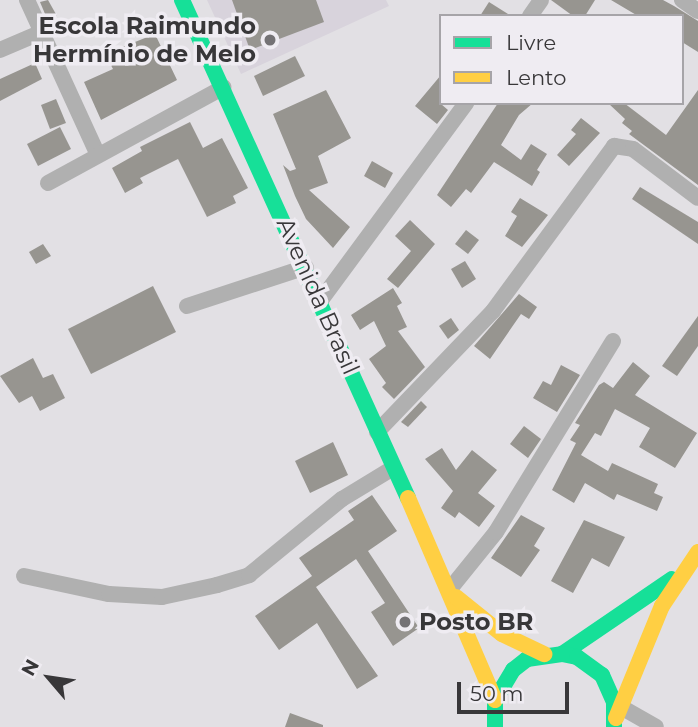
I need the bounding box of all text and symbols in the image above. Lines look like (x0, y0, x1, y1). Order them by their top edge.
place label: Escola Raimundo Hermínio de Melo (33, 12, 256, 68)
legend (439, 14, 684, 105)
text: Livre (506, 30, 556, 55)
marker: Escola Raimundo Hermínio de Melo (262, 32, 278, 48)
text: Lento (506, 65, 566, 90)
street label: Avenida Brasil (271, 213, 365, 379)
place label: Posto BR (419, 608, 533, 636)
marker: Posto BR (397, 614, 413, 630)
north arrow (14, 643, 84, 713)
text: N (16, 655, 44, 680)
scale bar (460, 668, 572, 712)
text: 50 m (470, 681, 524, 706)

